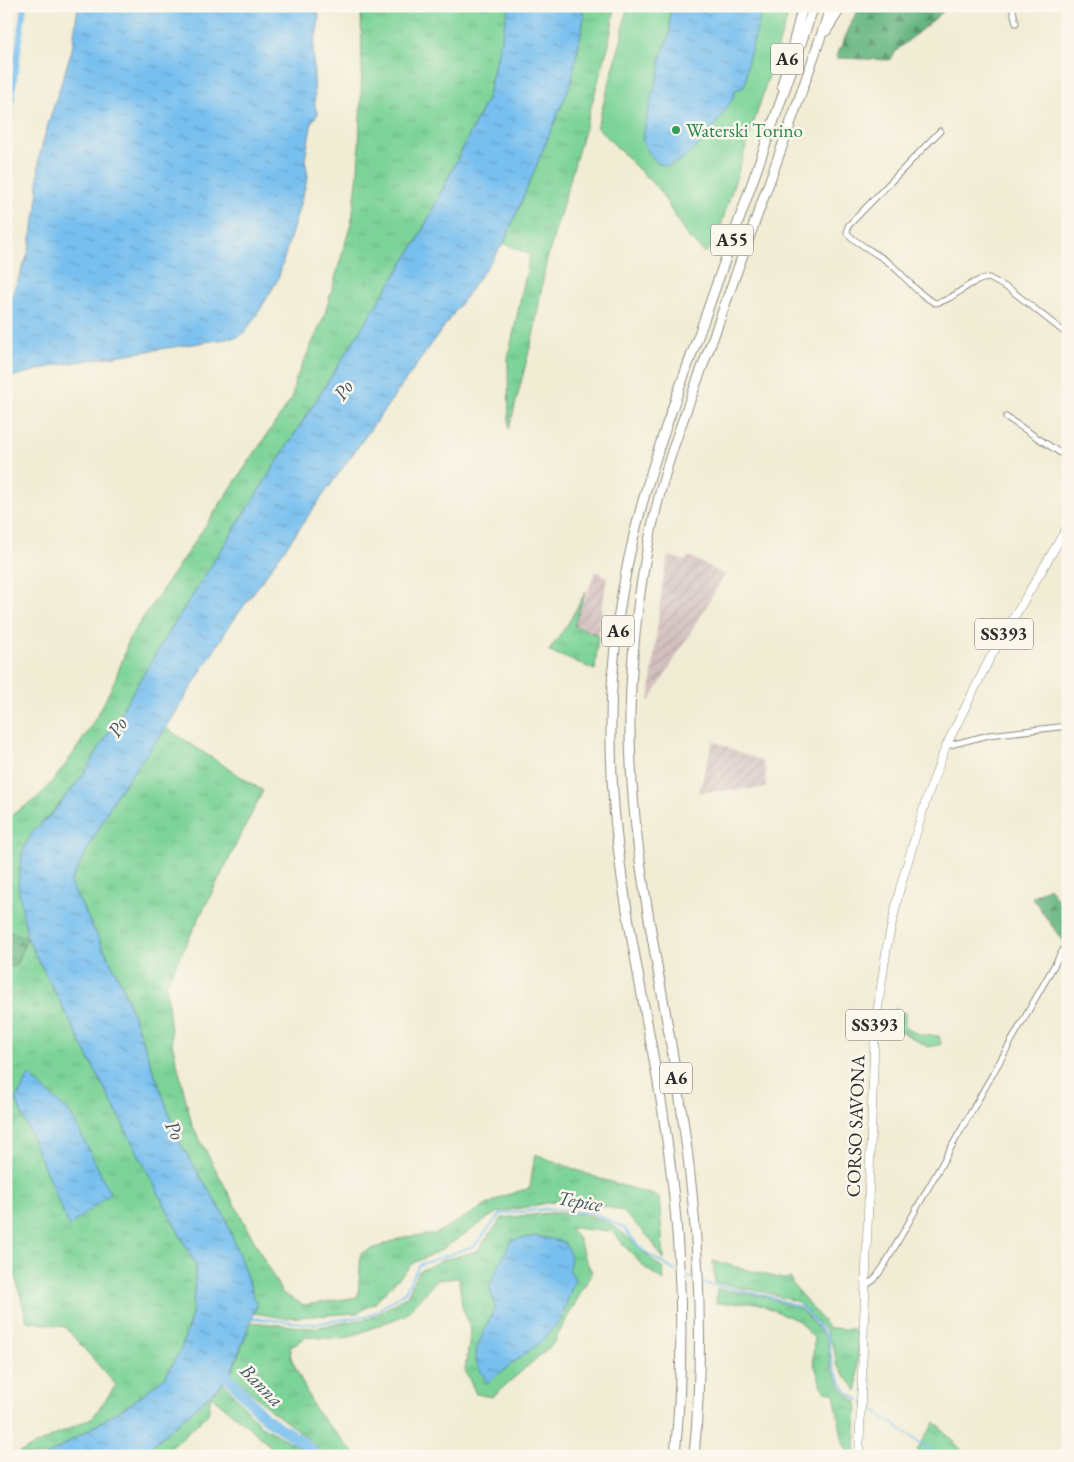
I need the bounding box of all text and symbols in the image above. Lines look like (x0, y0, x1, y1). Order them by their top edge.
road number: A6 (771, 44, 803, 74)
place label: Waterski Torino (686, 118, 803, 143)
marker: Waterski Torino (670, 124, 682, 136)
road number: A55 (711, 224, 753, 256)
water label: Po (327, 374, 359, 405)
road number: A6 (602, 616, 634, 646)
road number: SS393 (975, 618, 1033, 650)
water label: Po (101, 712, 133, 742)
road number: SS393 (846, 1010, 904, 1040)
street label: CORSO SAVONA (841, 1053, 871, 1198)
road number: A6 (660, 1062, 692, 1094)
water label: Po (159, 1116, 191, 1145)
water label: Tepice (556, 1184, 605, 1218)
water label: Banna (234, 1357, 289, 1412)

